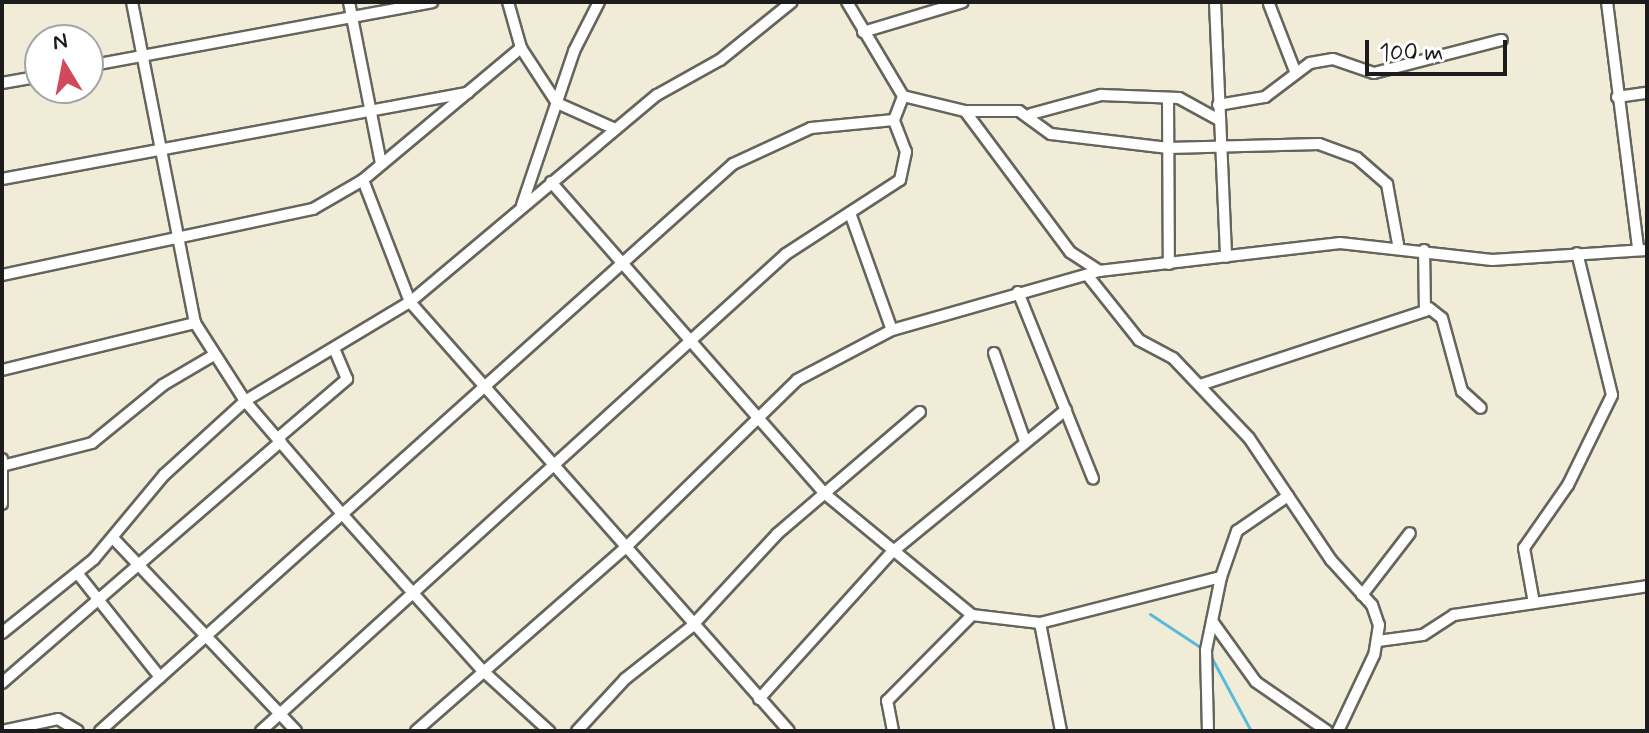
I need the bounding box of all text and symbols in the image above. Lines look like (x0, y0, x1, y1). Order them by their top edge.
north arrow (24, 24, 104, 104)
scale bar (1369, 24, 1511, 74)
text: N (51, 27, 70, 57)
text: 100 m (1379, 38, 1443, 69)

